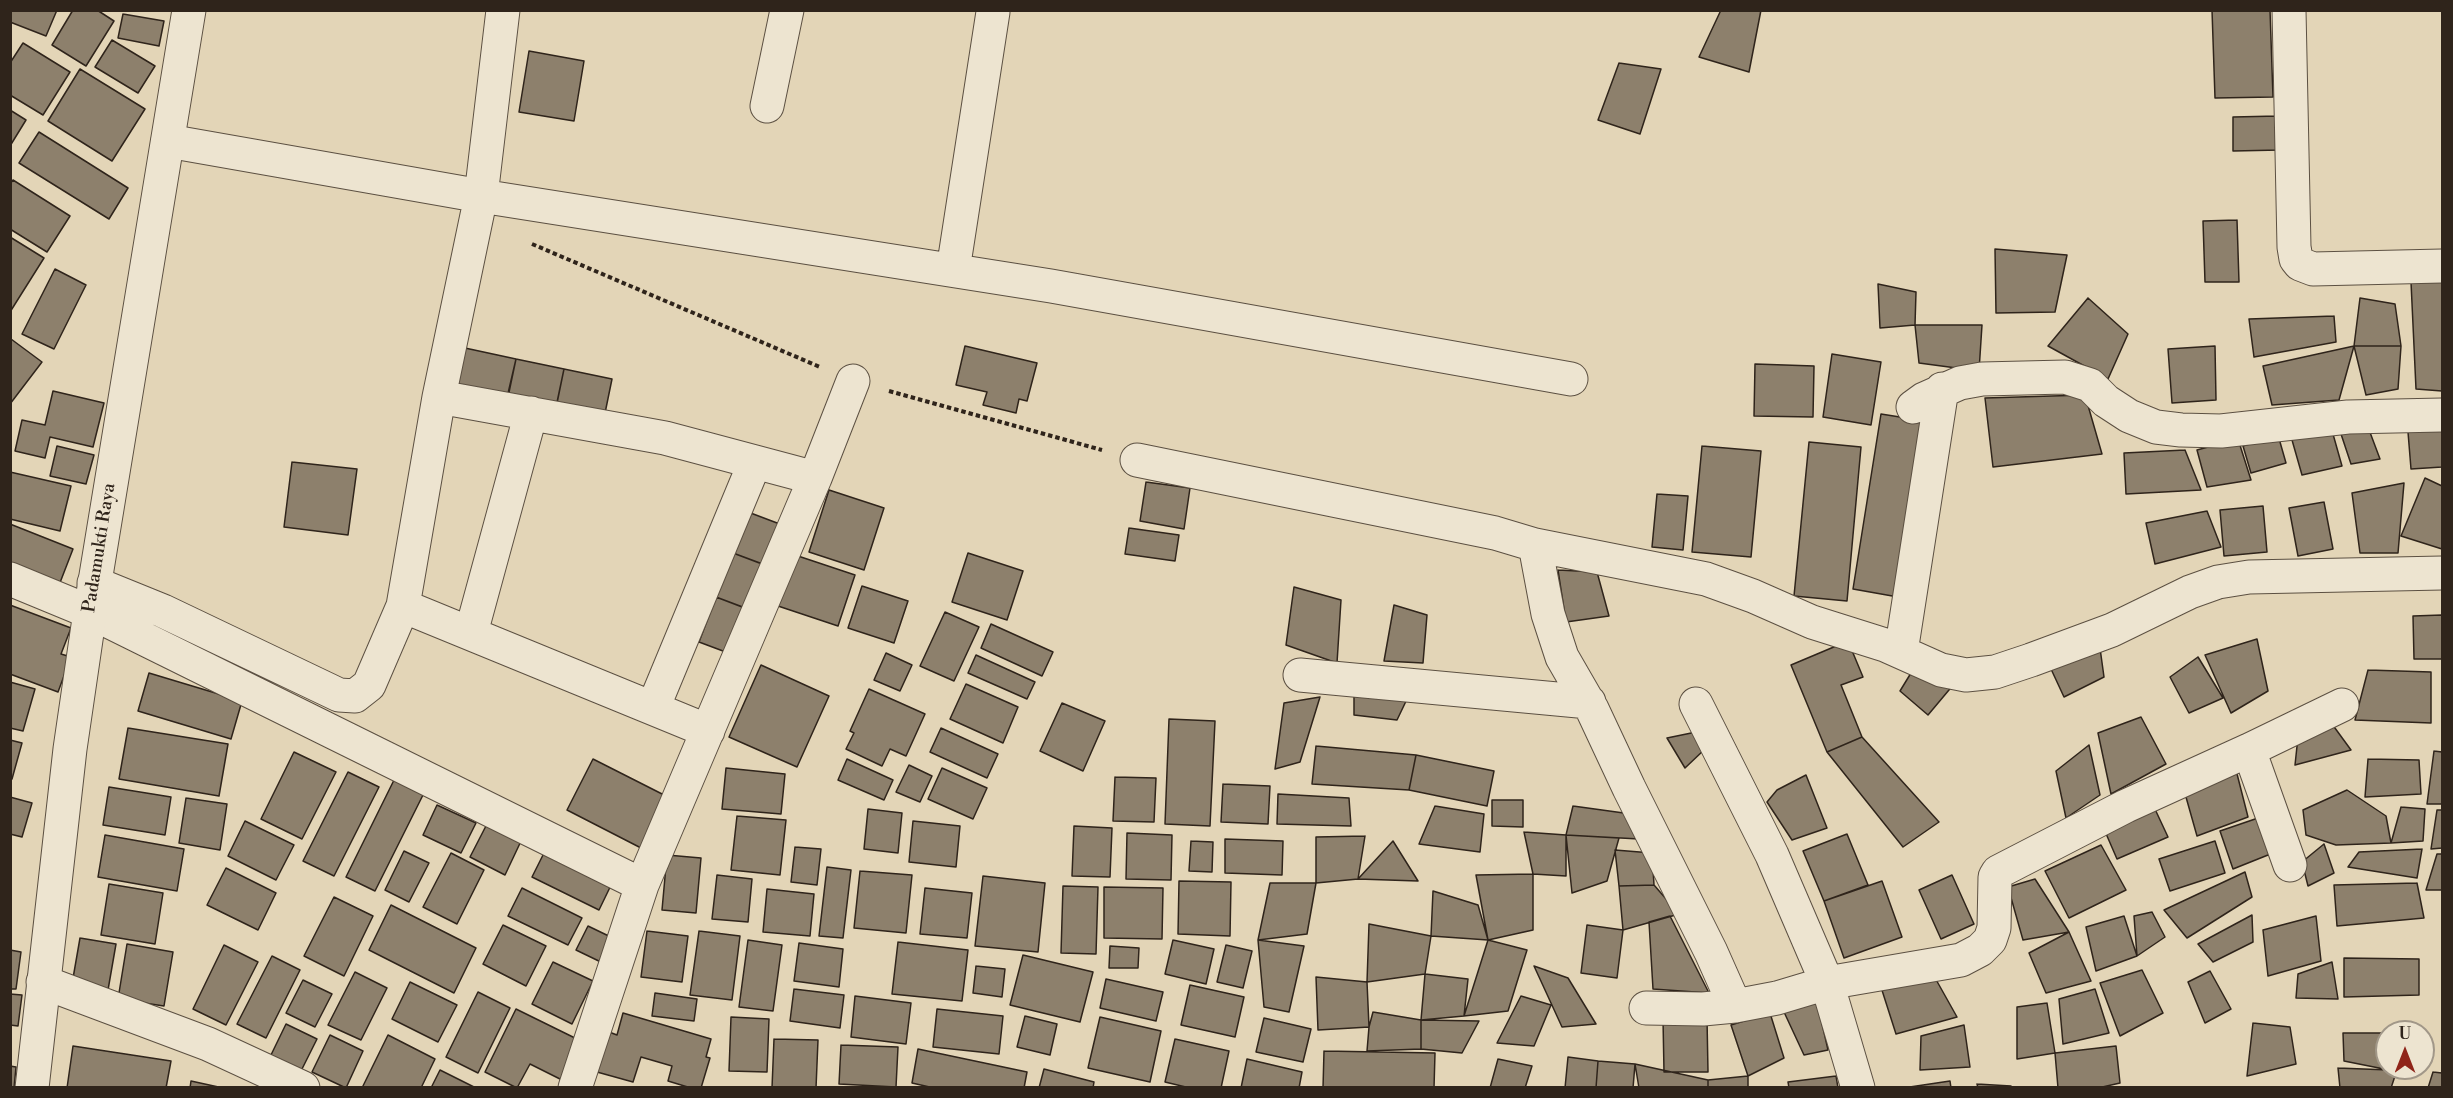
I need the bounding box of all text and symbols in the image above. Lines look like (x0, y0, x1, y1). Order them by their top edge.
street label: Padamukti Raya (79, 482, 121, 614)
north arrow (2375, 1020, 2435, 1080)
text: U (2399, 1024, 2411, 1044)

